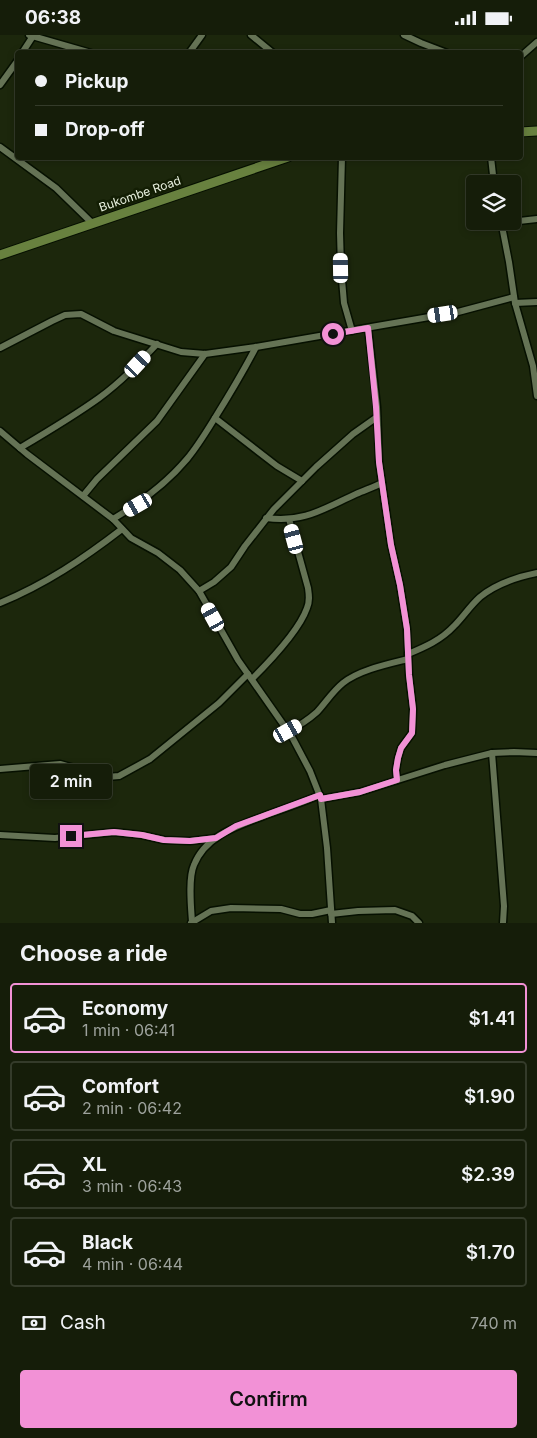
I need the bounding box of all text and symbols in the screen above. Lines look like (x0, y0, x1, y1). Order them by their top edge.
text: 06:38 (25, 6, 81, 29)
text: Pickup (65, 70, 128, 93)
text: Drop-off (65, 118, 145, 141)
street label: Bukombe Road (97, 172, 183, 215)
map controls (466, 175, 521, 230)
button: layers (466, 175, 521, 230)
car (333, 253, 348, 283)
car (427, 304, 458, 324)
route start (322, 323, 344, 345)
car (122, 348, 153, 380)
car (121, 491, 154, 519)
car (282, 523, 305, 555)
car (199, 600, 226, 634)
car (271, 717, 304, 745)
callout: 2 min (30, 763, 112, 799)
text: 2 min (50, 771, 92, 791)
route end (60, 825, 82, 847)
text: Choose a ride (20, 940, 168, 966)
icon: car (22, 996, 67, 1041)
text: Economy (82, 997, 168, 1020)
text: $1.41 (468, 1007, 515, 1030)
text: 1 min · 06:41 (82, 1020, 175, 1040)
icon: car (22, 1074, 67, 1119)
text: Comfort (82, 1075, 159, 1098)
text: $1.90 (464, 1085, 515, 1108)
text: 2 min · 06:42 (82, 1098, 182, 1118)
icon: car (22, 1152, 67, 1197)
text: XL (82, 1153, 107, 1176)
text: $2.39 (461, 1163, 515, 1186)
text: 3 min · 06:43 (82, 1176, 182, 1196)
icon: car (22, 1230, 67, 1275)
text: Black (82, 1231, 133, 1254)
text: $1.70 (466, 1241, 515, 1264)
text: 4 min · 06:44 (82, 1254, 183, 1274)
icon: cash (20, 1309, 48, 1337)
text: Cash (60, 1311, 106, 1334)
text: 740 m (470, 1313, 517, 1333)
button: Confirm (20, 1370, 517, 1428)

